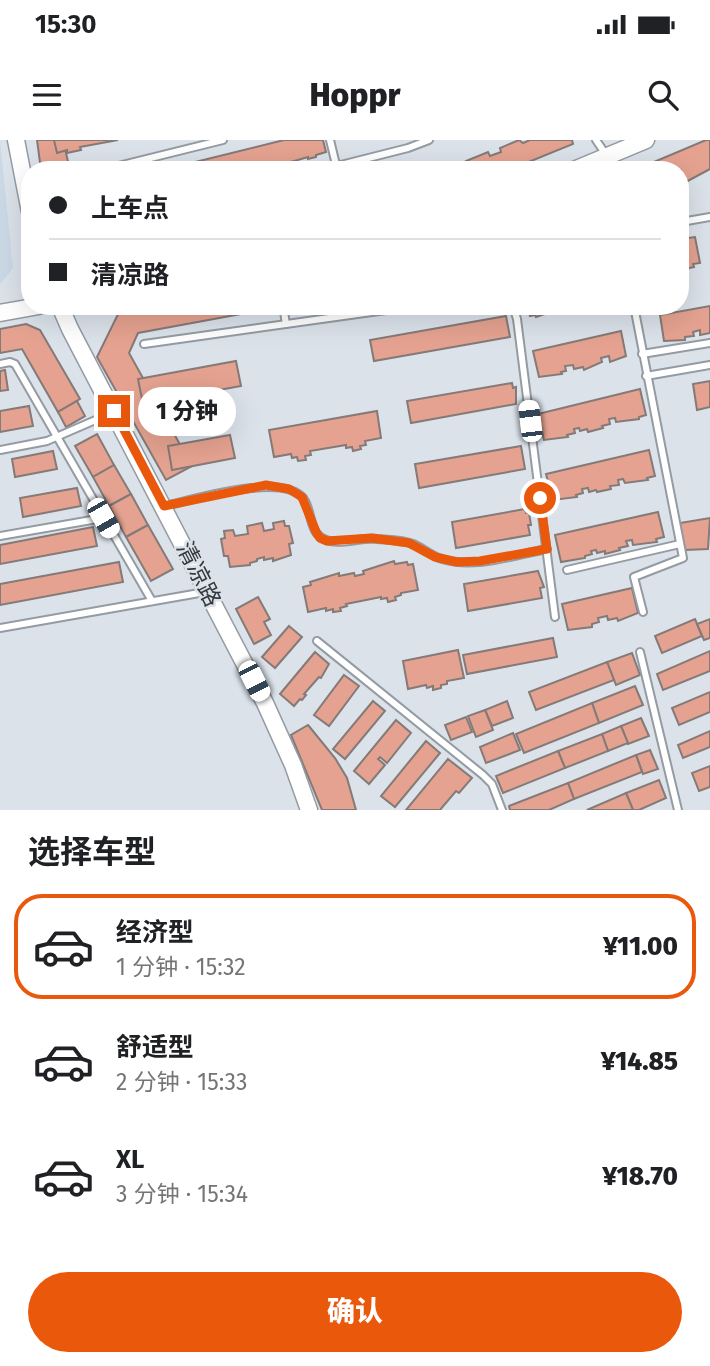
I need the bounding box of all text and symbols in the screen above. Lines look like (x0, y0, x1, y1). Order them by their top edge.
text: 15:30 (35, 9, 96, 40)
icon: menu (28, 76, 66, 114)
text: Hoppr (309, 76, 401, 114)
icon: search (644, 76, 682, 114)
text: 上车点 (91, 193, 169, 224)
text: 清凉路 (91, 260, 169, 291)
callout: 1 分钟 (138, 386, 236, 436)
route end (98, 395, 130, 427)
text: 1 分钟 (156, 397, 218, 425)
car (518, 399, 543, 443)
route start (524, 482, 556, 514)
car (84, 495, 123, 541)
street label: 清凉路 (171, 537, 227, 611)
car (236, 658, 273, 704)
text: 选择车型 (28, 833, 156, 871)
icon: car (32, 915, 95, 978)
text: 经济型 (116, 917, 194, 948)
text: ¥11.00 (603, 931, 678, 962)
text: 1 分钟 · 15:32 (116, 953, 246, 981)
icon: car (32, 1030, 95, 1093)
text: 舒适型 (116, 1032, 194, 1063)
text: ¥14.85 (601, 1046, 678, 1077)
text: 2 分钟 · 15:33 (116, 1068, 247, 1096)
text: XL (116, 1144, 144, 1175)
icon: car (32, 1145, 95, 1208)
text: ¥18.70 (602, 1161, 678, 1192)
text: 3 分钟 · 15:34 (116, 1180, 248, 1208)
button: 确认 (28, 1272, 682, 1352)

